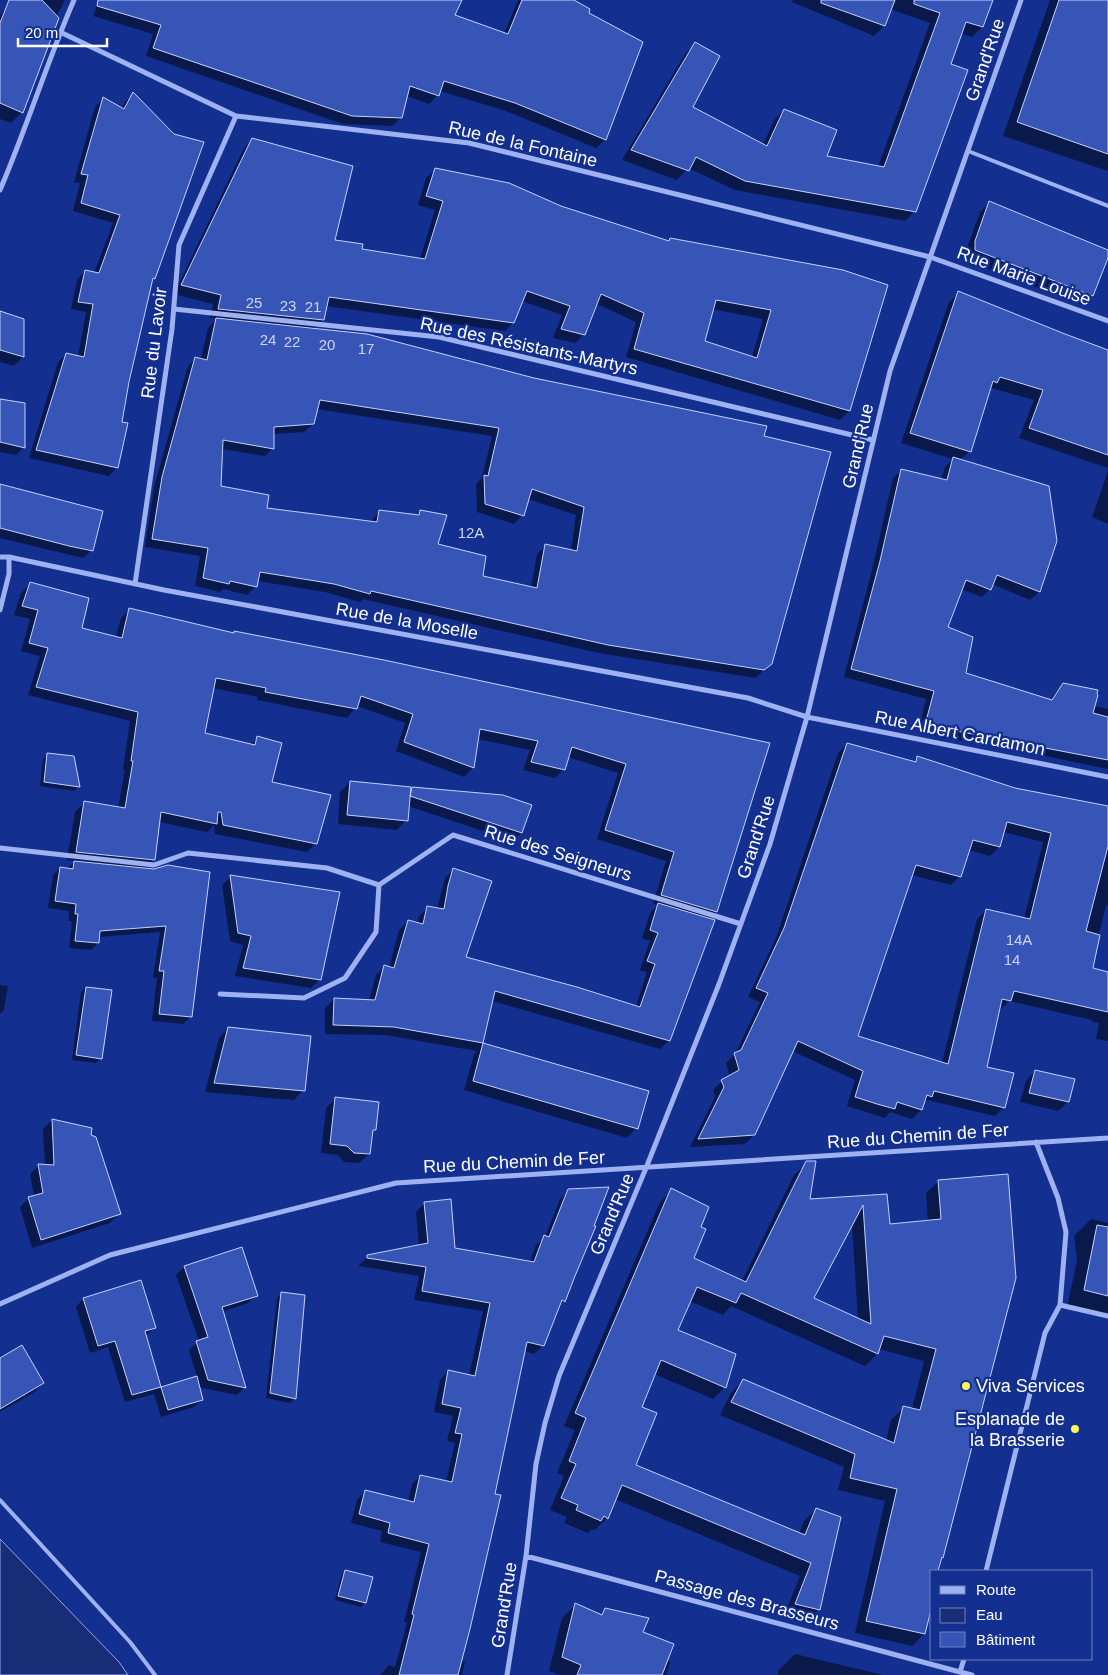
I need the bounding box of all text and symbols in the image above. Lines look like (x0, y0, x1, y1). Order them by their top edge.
scale bar (18, 15, 106, 47)
street label: Grand'Rue (961, 16, 1009, 104)
text: 20 m (25, 24, 58, 41)
street label: Rue de la Fontaine (447, 117, 599, 171)
street label: Rue Marie Louise (954, 242, 1094, 310)
street label: Rue du Lavoir (137, 286, 171, 400)
house number: 25 (246, 294, 262, 311)
house number: 23 (280, 297, 296, 314)
house number: 21 (305, 298, 321, 315)
street label: Rue des Résistants-Martyrs (418, 313, 640, 379)
house number: 24 (260, 331, 276, 348)
house number: 22 (284, 333, 300, 350)
house number: 20 (319, 336, 335, 353)
house number: 17 (358, 340, 374, 357)
street label: Grand'Rue (839, 402, 877, 490)
house number: 12A (458, 524, 484, 541)
street label: Rue de la Moselle (334, 599, 480, 643)
street label: Rue Albert Cardamon (873, 707, 1047, 759)
street label: Grand'Rue (733, 793, 779, 881)
street label: Rue des Seigneurs (482, 821, 634, 885)
house number: 14A (1006, 931, 1032, 948)
house number: 14 (1004, 951, 1020, 968)
street label: Rue du Chemin de Fer (826, 1120, 1010, 1152)
street label: Rue du Chemin de Fer (423, 1147, 605, 1177)
street label: Grand'Rue (586, 1170, 638, 1258)
place label: Viva Services (976, 1376, 1085, 1396)
marker: Viva Services (960, 1380, 972, 1392)
place label: Esplanade de la Brasserie (955, 1409, 1065, 1450)
marker: Esplanade de la Brasserie (1069, 1423, 1081, 1435)
street label: Grand'Rue (487, 1561, 521, 1649)
street label: Passage des Brasseurs (653, 1566, 841, 1634)
legend (930, 1570, 1093, 1660)
text: Route (976, 1581, 1016, 1598)
text: Eau (976, 1606, 1003, 1623)
text: Bâtiment (976, 1631, 1036, 1648)

